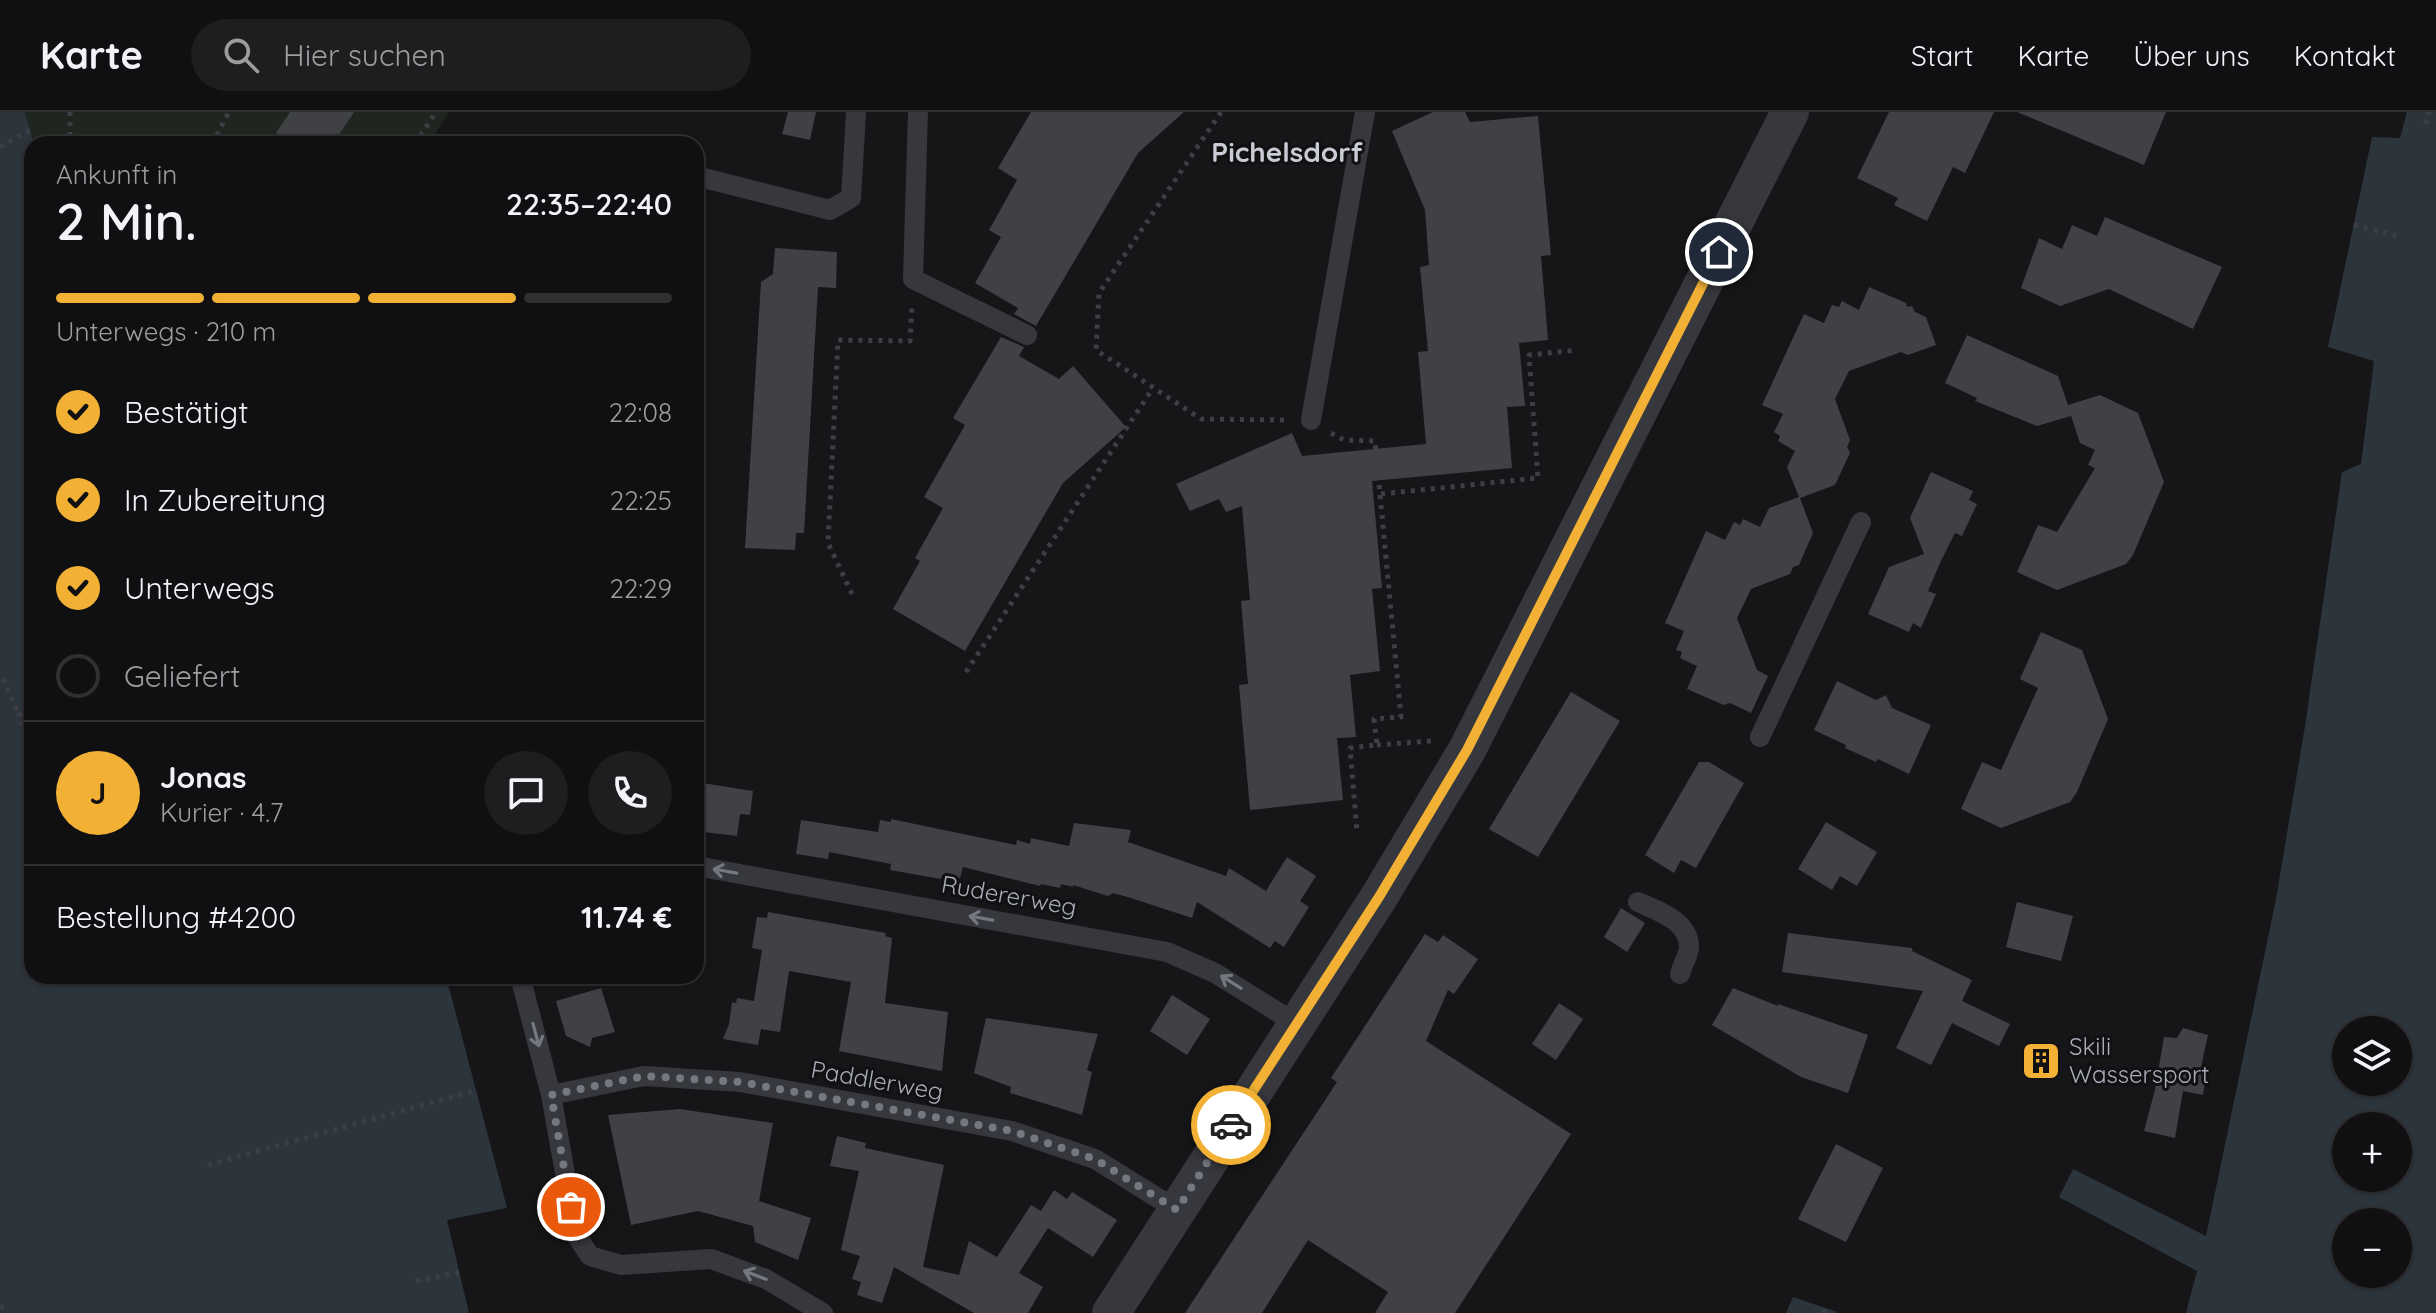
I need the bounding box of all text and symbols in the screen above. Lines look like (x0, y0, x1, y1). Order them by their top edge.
search box (191, 19, 751, 91)
text: Karte (40, 31, 143, 79)
icon: search (219, 33, 263, 77)
text: Hier suchen (283, 36, 446, 74)
text: Start (1911, 38, 1973, 73)
text: Karte (2017, 38, 2089, 73)
text: Über uns (2133, 38, 2250, 73)
text: Kontakt (2294, 38, 2396, 73)
district label: Pichelsdorf (1211, 134, 1364, 169)
text: Ankunft in (56, 158, 177, 191)
text: 22:35–22:40 (506, 185, 672, 223)
text: 2 Min. (56, 188, 197, 253)
pin (1685, 218, 1753, 286)
icon: home (1697, 230, 1741, 274)
text: Unterwegs · 210 m (56, 315, 276, 348)
icon: check (56, 390, 100, 434)
text: Bestätigt (124, 393, 248, 431)
text: 22:08 (609, 396, 672, 429)
icon: check (56, 478, 100, 522)
text: In Zubereitung (124, 481, 326, 519)
text: 22:25 (610, 484, 672, 517)
icon: check (56, 566, 100, 610)
text: Unterwegs (124, 569, 275, 607)
text: 22:29 (609, 572, 672, 605)
text: Geliefert (124, 657, 240, 695)
button: chat (484, 751, 568, 835)
button: phone (588, 751, 672, 835)
text: Jonas (160, 758, 246, 796)
text: J (90, 774, 106, 812)
text: Kurier · 4.7 (160, 796, 283, 829)
one-way arrow (713, 863, 738, 878)
street label: Rudererweg (939, 868, 1079, 922)
text: Bestellung #4200 (56, 898, 296, 936)
text: 11.74 € (581, 898, 672, 936)
one-way arrow (969, 909, 994, 924)
one-way arrow (1220, 974, 1243, 990)
map controls (2332, 1016, 2412, 1288)
button: layers (2332, 1016, 2412, 1096)
one-way arrow (529, 1022, 544, 1048)
place label: Skili Wassersport (2069, 1031, 2210, 1089)
building icon: Skili Wassersport (2020, 1040, 2062, 1082)
street label: Paddlerweg (809, 1054, 946, 1106)
courier (1191, 1085, 1271, 1165)
icon: car (1209, 1103, 1253, 1147)
button: + (2332, 1112, 2412, 1192)
pin (537, 1173, 605, 1241)
icon: bag (549, 1185, 593, 1229)
button: − (2332, 1208, 2412, 1288)
one-way arrow (743, 1267, 768, 1281)

